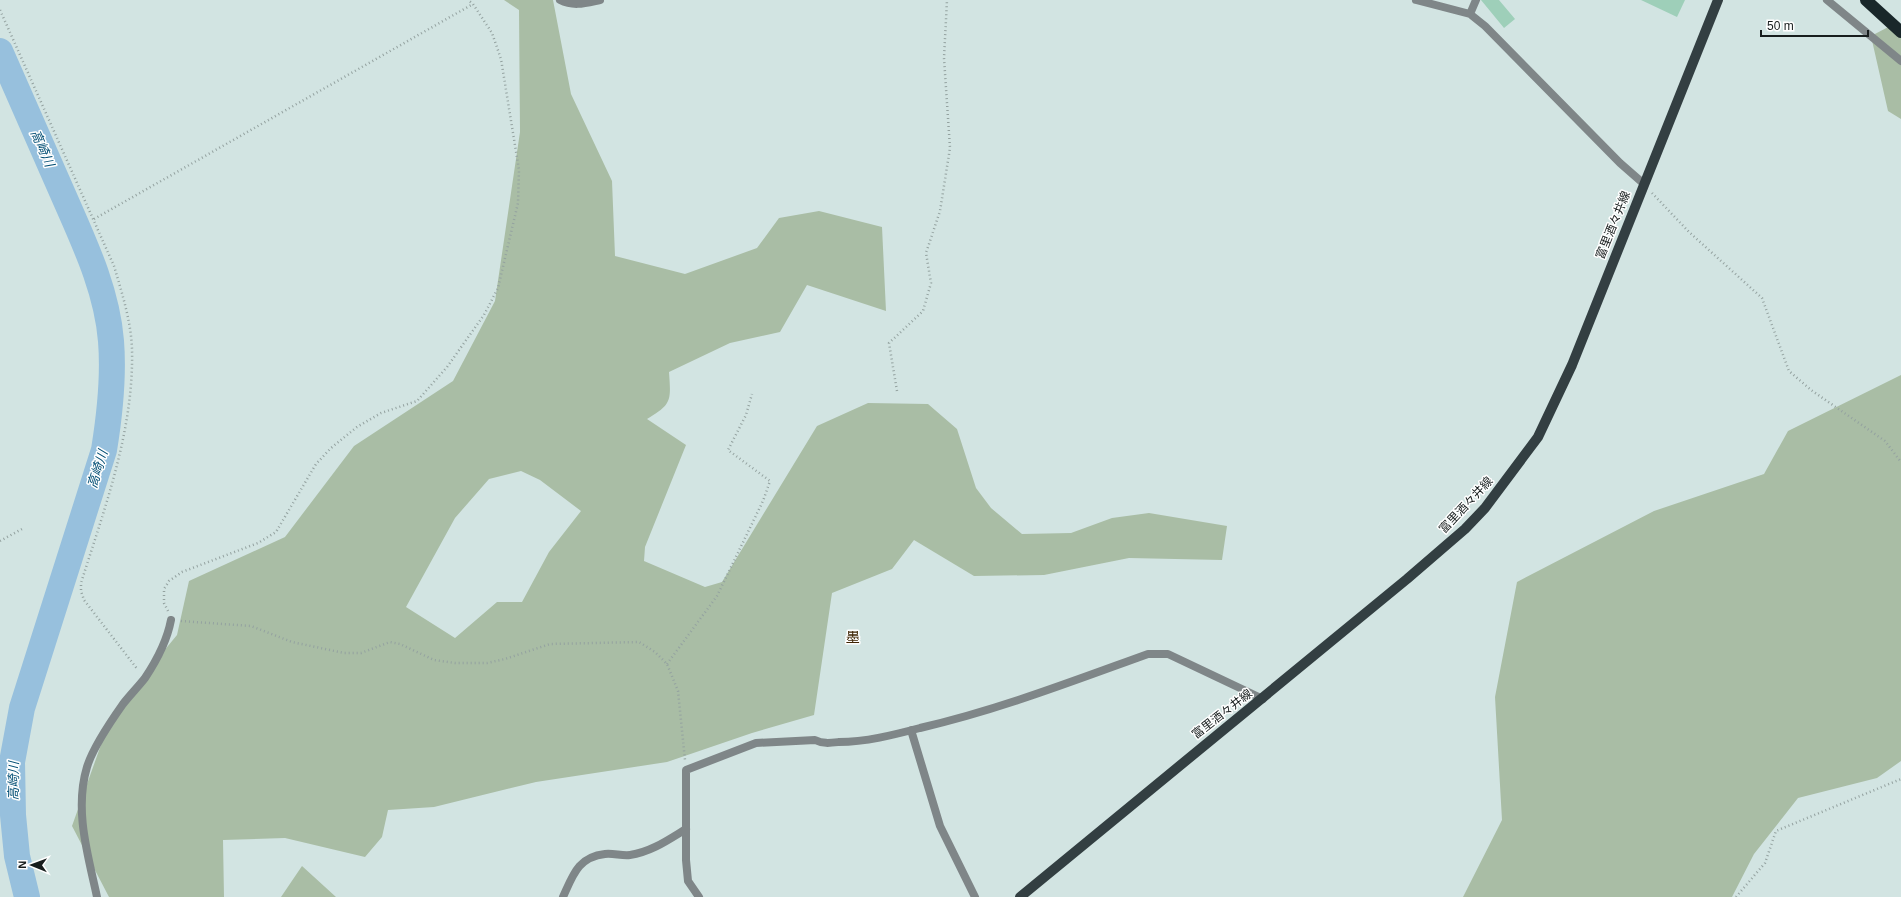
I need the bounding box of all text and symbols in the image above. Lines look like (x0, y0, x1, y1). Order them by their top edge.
scale bar (1761, 12, 1868, 38)
text: 50 m (1767, 19, 1794, 33)
water label: 高崎川 (28, 127, 58, 171)
street label: 富里酒々井線 (1593, 189, 1633, 261)
water label: 高崎川 (85, 446, 111, 490)
street label: 富里酒々井線 (1436, 474, 1496, 536)
district label: 墨 (846, 629, 860, 645)
street label: 富里酒々井線 (1189, 686, 1255, 742)
water label: 高崎川 (6, 759, 21, 801)
north arrow (12, 845, 52, 885)
text: N (16, 861, 28, 869)

